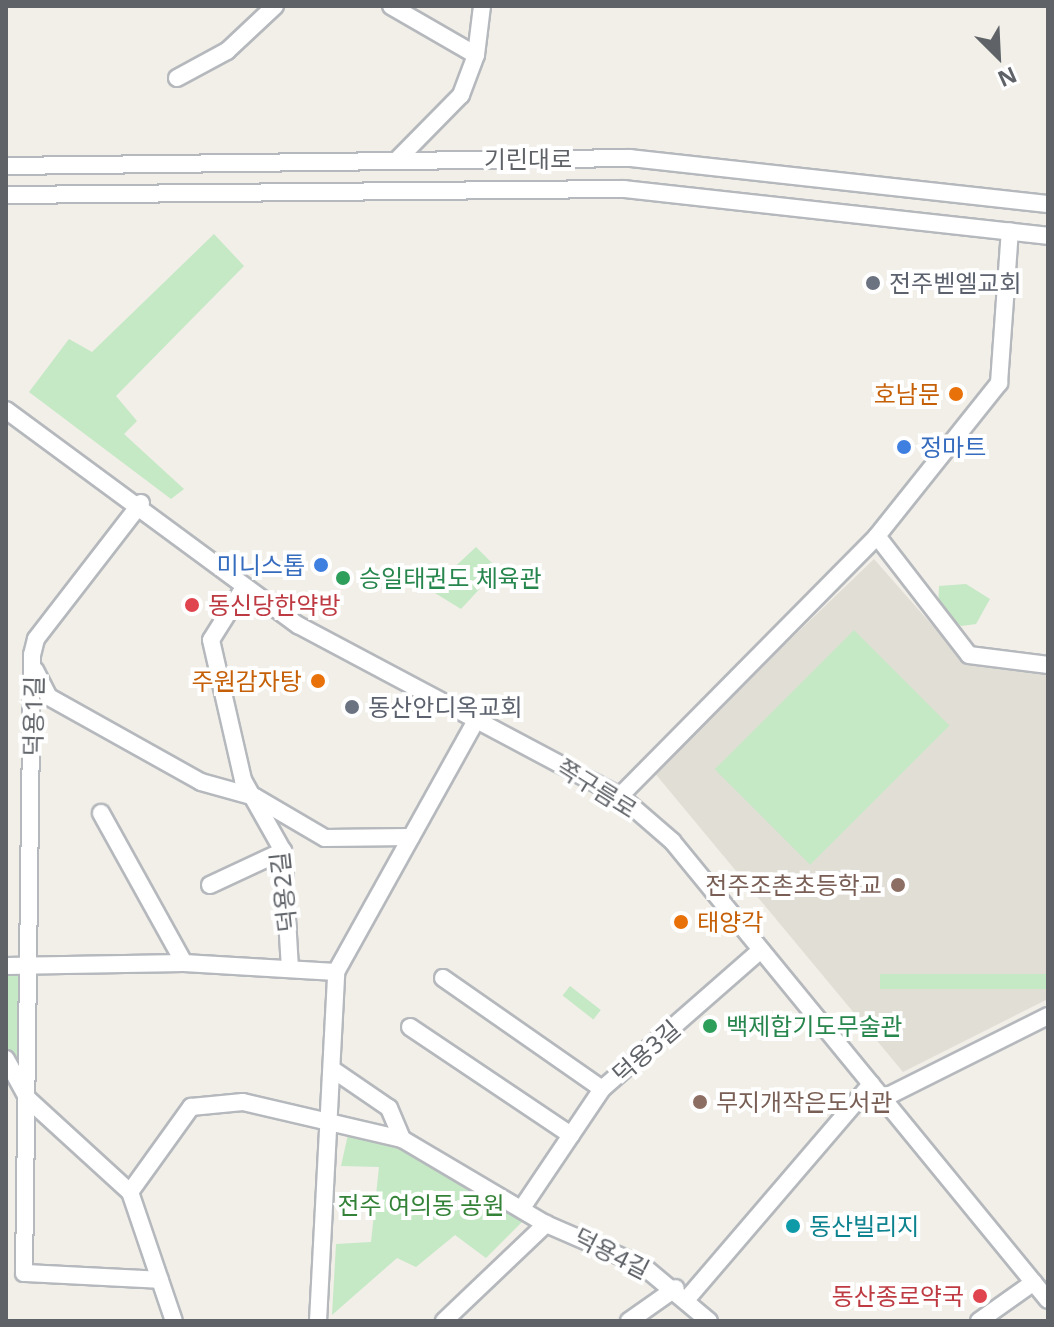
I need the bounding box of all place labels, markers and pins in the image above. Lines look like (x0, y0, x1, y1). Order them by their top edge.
place label: 전주벧엘교회 (889, 269, 1021, 297)
marker: 전주벧엘교회 (864, 274, 882, 292)
place label: 호남문 (874, 380, 940, 408)
marker: 호남문 (947, 385, 965, 403)
place label: 정마트 (920, 433, 986, 461)
marker: 정마트 (895, 438, 913, 456)
place label: 미니스톱 (217, 551, 305, 579)
marker: 미니스톱 (312, 556, 330, 574)
place label: 승일태권도 체육관 (359, 564, 542, 592)
marker: 승일태권도 체육관 (334, 569, 352, 587)
place label: 동신당한약방 (208, 591, 340, 619)
marker: 동신당한약방 (183, 596, 201, 614)
place label: 주원감자탕 (192, 667, 302, 695)
marker: 주원감자탕 (309, 672, 327, 690)
place label: 동산안디옥교회 (368, 693, 523, 721)
marker: 동산안디옥교회 (343, 698, 361, 716)
place label: 전주조촌초등학교 (705, 871, 882, 899)
marker: 전주조촌초등학교 (889, 876, 907, 894)
place label: 태양각 (697, 908, 763, 936)
marker: 태양각 (672, 913, 690, 931)
place label: 백제합기도무술관 (726, 1012, 903, 1040)
marker: 백제합기도무술관 (701, 1017, 719, 1035)
place label: 무지개작은도서관 (716, 1088, 893, 1116)
marker: 무지개작은도서관 (691, 1093, 709, 1111)
place label: 동산빌리지 (809, 1212, 919, 1240)
marker: 동산빌리지 (784, 1217, 802, 1235)
place label: 동산종로약국 (832, 1282, 964, 1310)
marker: 동산종로약국 (971, 1287, 989, 1305)

